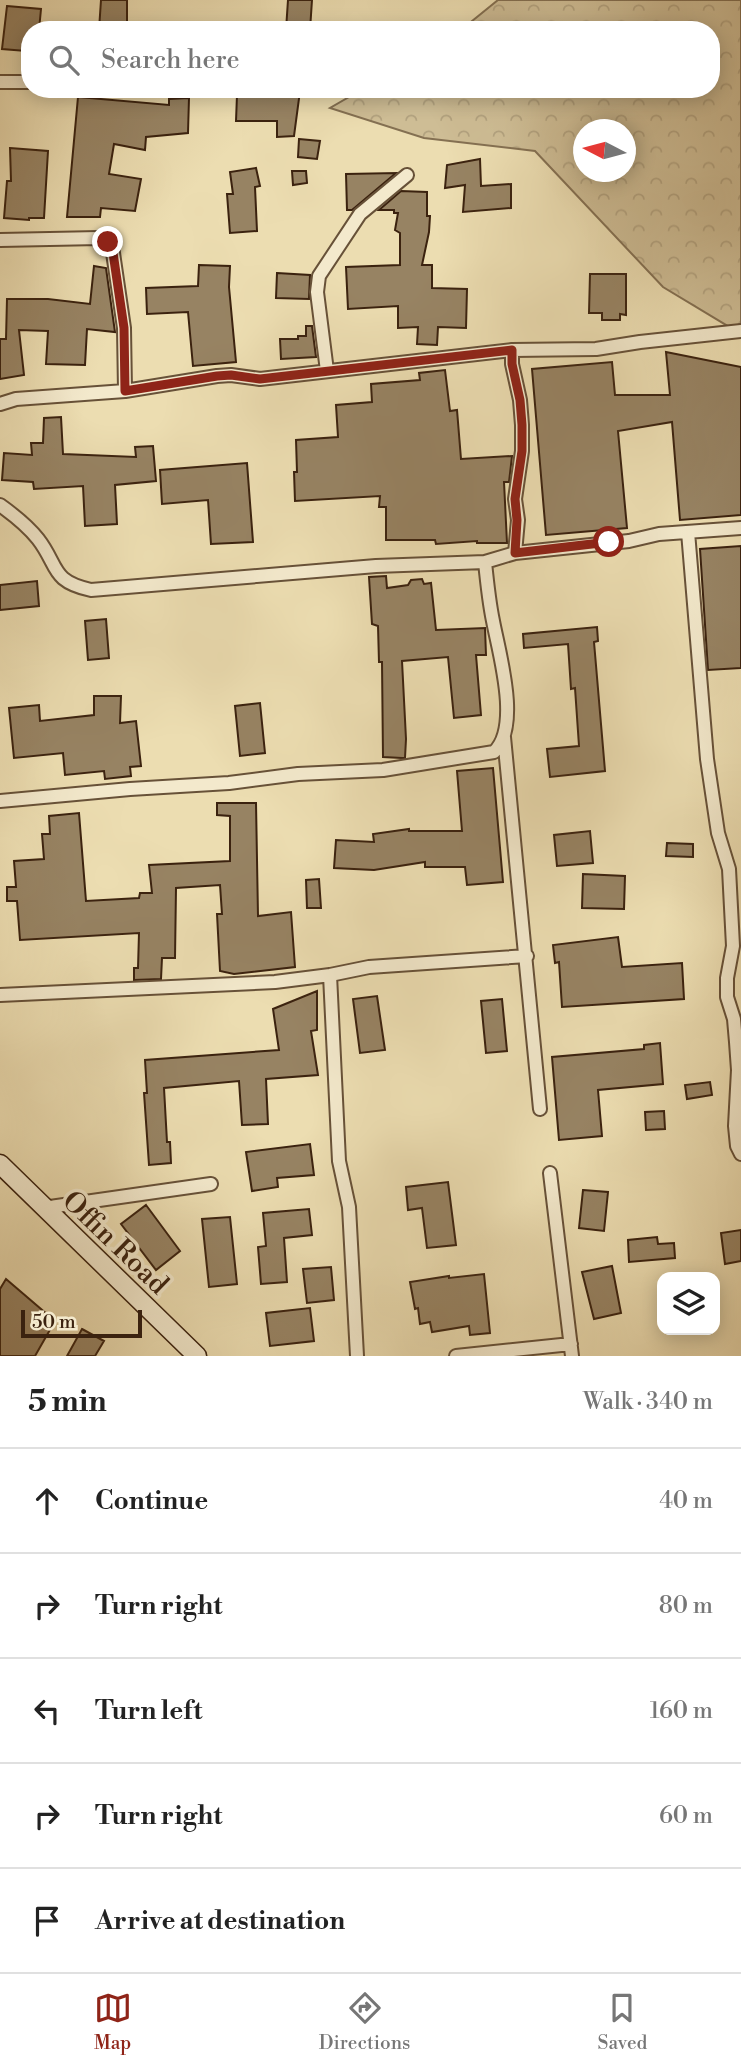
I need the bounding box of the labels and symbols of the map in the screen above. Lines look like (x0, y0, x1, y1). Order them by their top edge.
north arrow (573, 119, 636, 182)
route end (92, 226, 123, 257)
route start (593, 526, 624, 557)
street label: Offin Road (54, 1184, 176, 1302)
scale bar (21, 1307, 142, 1339)

